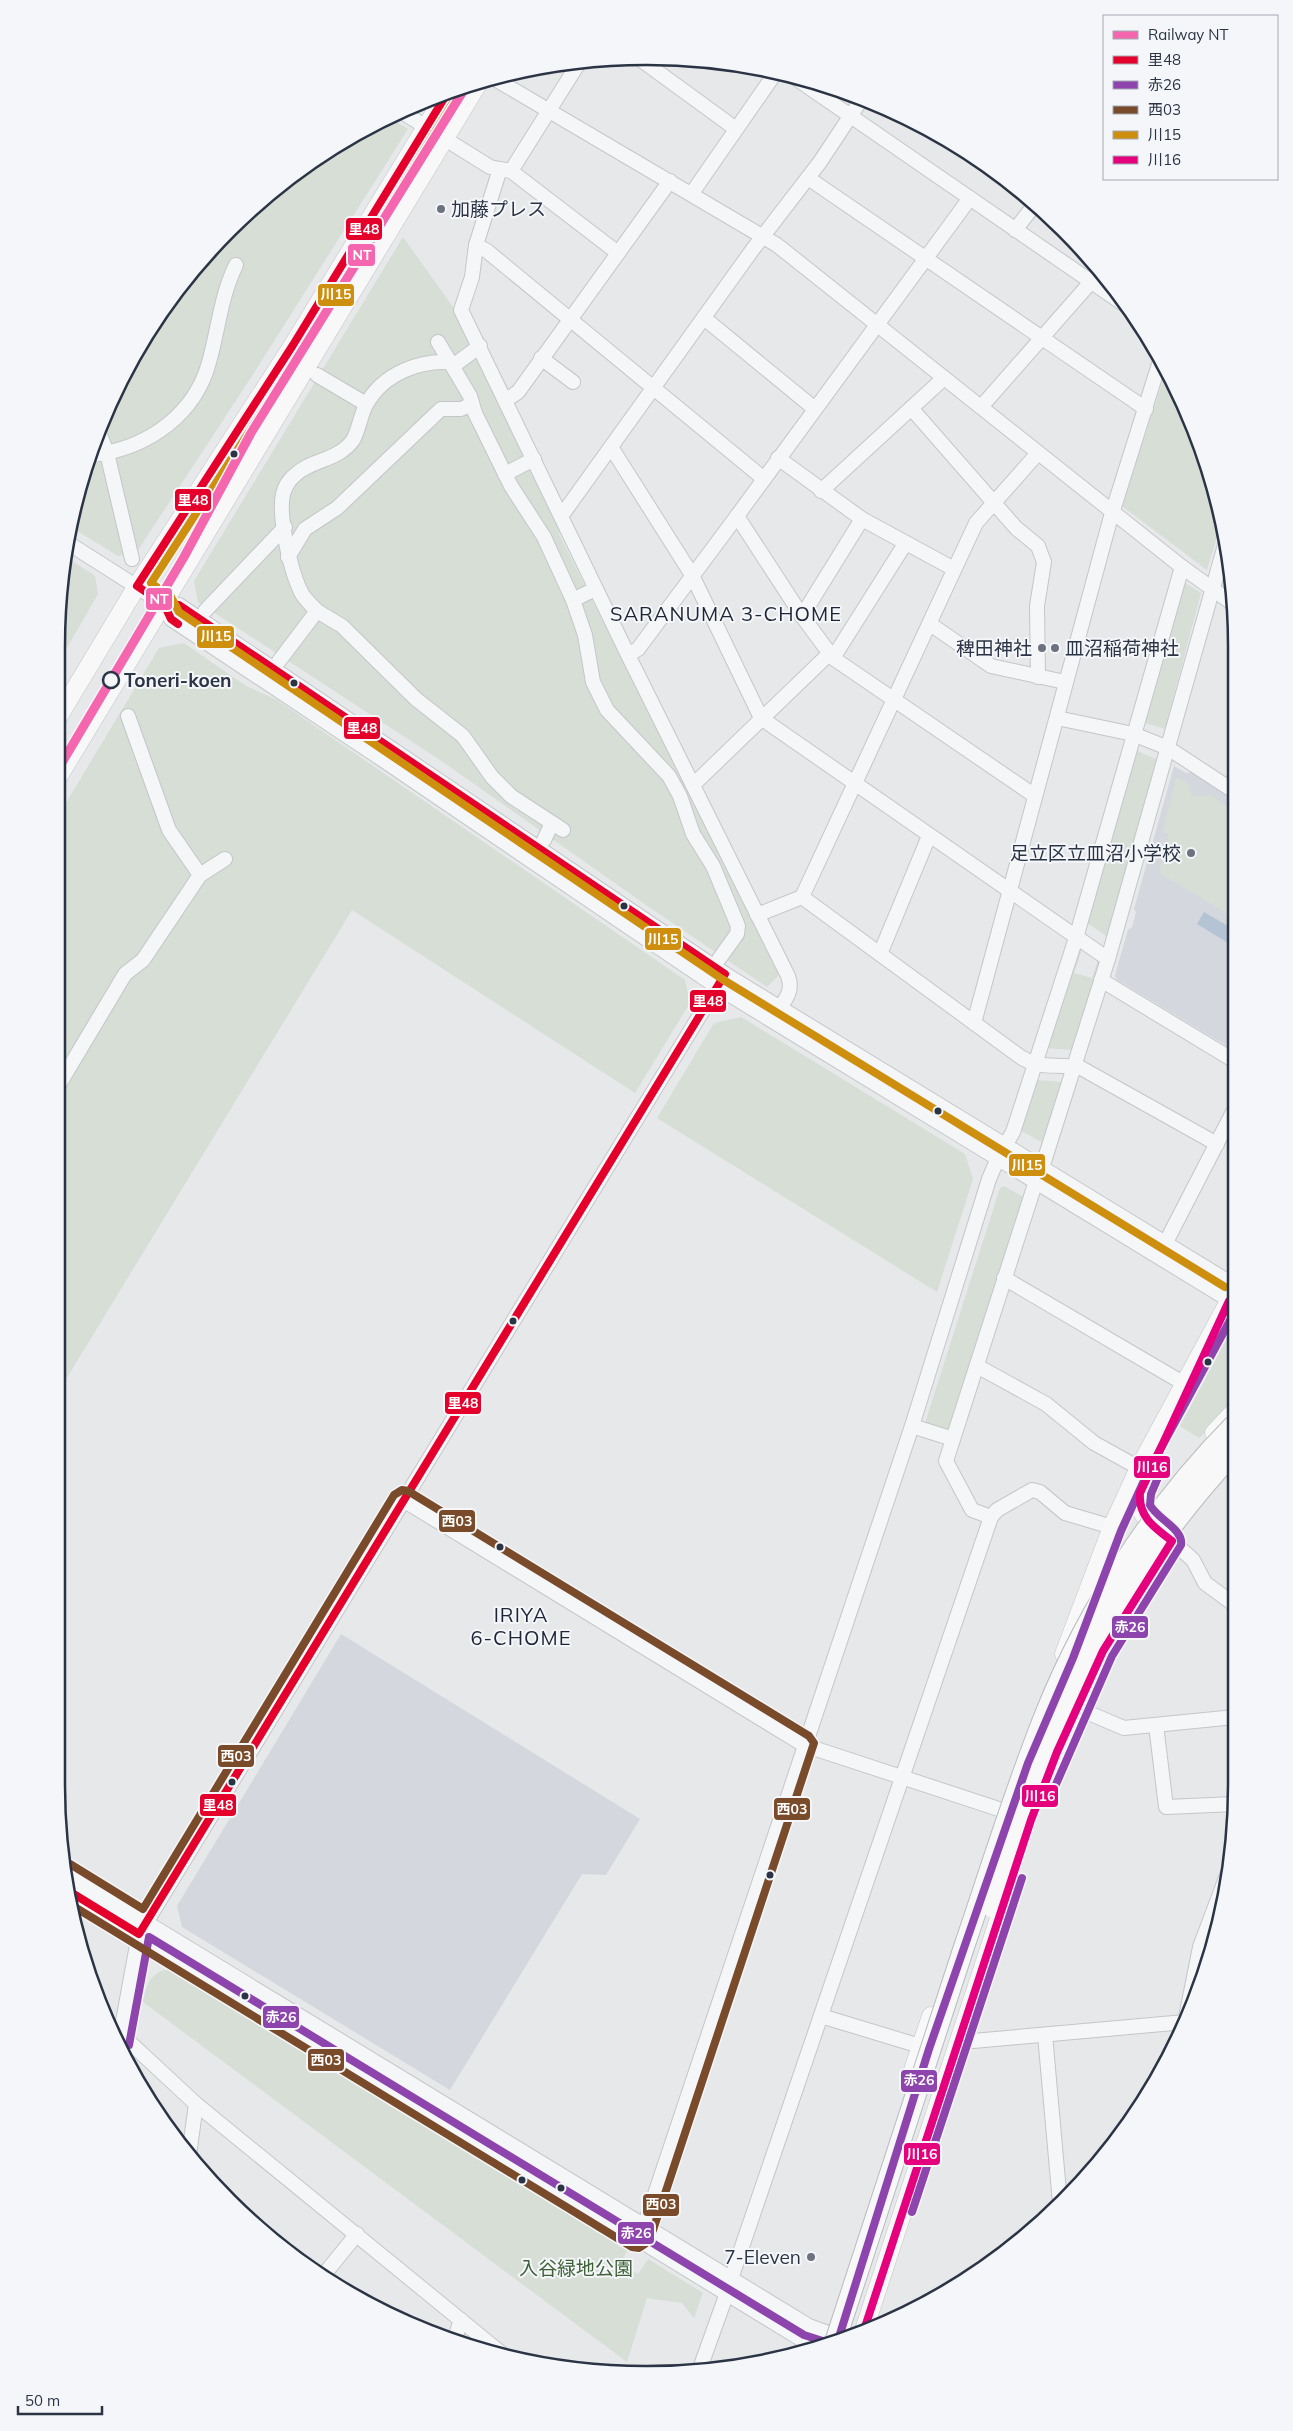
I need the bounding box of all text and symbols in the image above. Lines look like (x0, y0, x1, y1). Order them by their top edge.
legend (1103, 15, 1278, 180)
text: Railway NT (1148, 25, 1228, 44)
text: 里48 (1148, 50, 1181, 69)
text: 赤26 (1148, 75, 1181, 94)
text: 西03 (1148, 100, 1181, 119)
text: 川15 (1148, 125, 1181, 144)
text: 川16 (1148, 150, 1181, 169)
place label: 加藤プレス (451, 197, 546, 221)
marker: 加藤プレス (435, 203, 447, 215)
line badge: 里48 (345, 217, 383, 241)
text: 里48 (349, 220, 379, 238)
line badge: NT (347, 243, 376, 267)
text: NT (352, 246, 372, 264)
line badge: 川15 (317, 283, 355, 307)
text: 川15 (321, 285, 351, 303)
unlabelled marker (229, 449, 239, 459)
line badge: 里48 (174, 488, 212, 512)
text: 里48 (178, 491, 208, 509)
line badge: NT (145, 587, 173, 611)
text: NT (149, 590, 169, 608)
district label: SARANUMA 3-CHOME (610, 601, 842, 626)
line badge: 川15 (196, 625, 235, 649)
text: 川15 (201, 627, 231, 645)
place label: 稗田神社 (956, 636, 1032, 660)
place label: 皿沼稲荷神社 (1065, 636, 1179, 660)
marker: 稗田神社 (1036, 642, 1048, 654)
marker: 皿沼稲荷神社 (1049, 642, 1061, 654)
place label: Toneri-koen (124, 668, 232, 692)
marker: Toneri-koen (102, 671, 120, 689)
unlabelled marker (289, 678, 299, 688)
line badge: 里48 (343, 716, 381, 740)
text: 里48 (347, 719, 377, 737)
place label: 足立区立皿沼小学校 (1010, 841, 1181, 865)
marker: 足立区立皿沼小学校 (1185, 847, 1197, 859)
unlabelled marker (619, 901, 629, 911)
line badge: 川15 (644, 927, 682, 951)
text: 川15 (648, 930, 678, 948)
line badge: 里48 (689, 989, 727, 1013)
text: 里48 (693, 992, 723, 1010)
unlabelled marker (933, 1106, 943, 1116)
line badge: 川15 (1008, 1153, 1046, 1177)
text: 川15 (1012, 1156, 1042, 1174)
unlabelled marker (508, 1316, 518, 1326)
unlabelled marker (1203, 1357, 1213, 1367)
line badge: 里48 (444, 1391, 482, 1415)
text: 里48 (448, 1394, 478, 1412)
line badge: 川16 (1133, 1455, 1171, 1479)
text: 川16 (1137, 1458, 1167, 1476)
line badge: 西03 (438, 1509, 476, 1533)
text: 西03 (442, 1512, 472, 1530)
unlabelled marker (495, 1542, 505, 1552)
district label: IRIYA 6-CHOME (471, 1602, 571, 1650)
line badge: 赤26 (1111, 1615, 1149, 1639)
text: 赤26 (1115, 1618, 1145, 1636)
line badge: 西03 (217, 1744, 255, 1768)
text: 西03 (221, 1747, 251, 1765)
unlabelled marker (227, 1777, 237, 1787)
line badge: 川16 (1021, 1784, 1059, 1808)
text: 川16 (1025, 1787, 1055, 1805)
line badge: 里48 (199, 1793, 237, 1817)
text: 里48 (203, 1796, 233, 1814)
line badge: 西03 (773, 1797, 811, 1821)
text: 西03 (777, 1800, 807, 1818)
unlabelled marker (765, 1870, 775, 1880)
unlabelled marker (240, 1991, 250, 2001)
line badge: 赤26 (262, 2005, 300, 2029)
text: 赤26 (266, 2008, 296, 2026)
line badge: 西03 (307, 2048, 345, 2072)
text: 西03 (311, 2051, 341, 2069)
line badge: 赤26 (900, 2069, 938, 2093)
text: 赤26 (904, 2071, 934, 2089)
line badge: 川16 (903, 2142, 941, 2166)
text: 川16 (907, 2145, 937, 2163)
unlabelled marker (517, 2175, 527, 2185)
unlabelled marker (556, 2183, 566, 2193)
line badge: 西03 (642, 2193, 680, 2217)
text: 西03 (646, 2195, 676, 2213)
line badge: 赤26 (617, 2221, 655, 2245)
text: 赤26 (621, 2224, 651, 2242)
place label: 7-Eleven (724, 2245, 801, 2269)
marker: 7-Eleven (805, 2251, 817, 2263)
park label: 入谷緑地公園 (519, 2256, 633, 2280)
scale bar (18, 2384, 101, 2416)
text: 50 m (25, 2391, 60, 2410)

